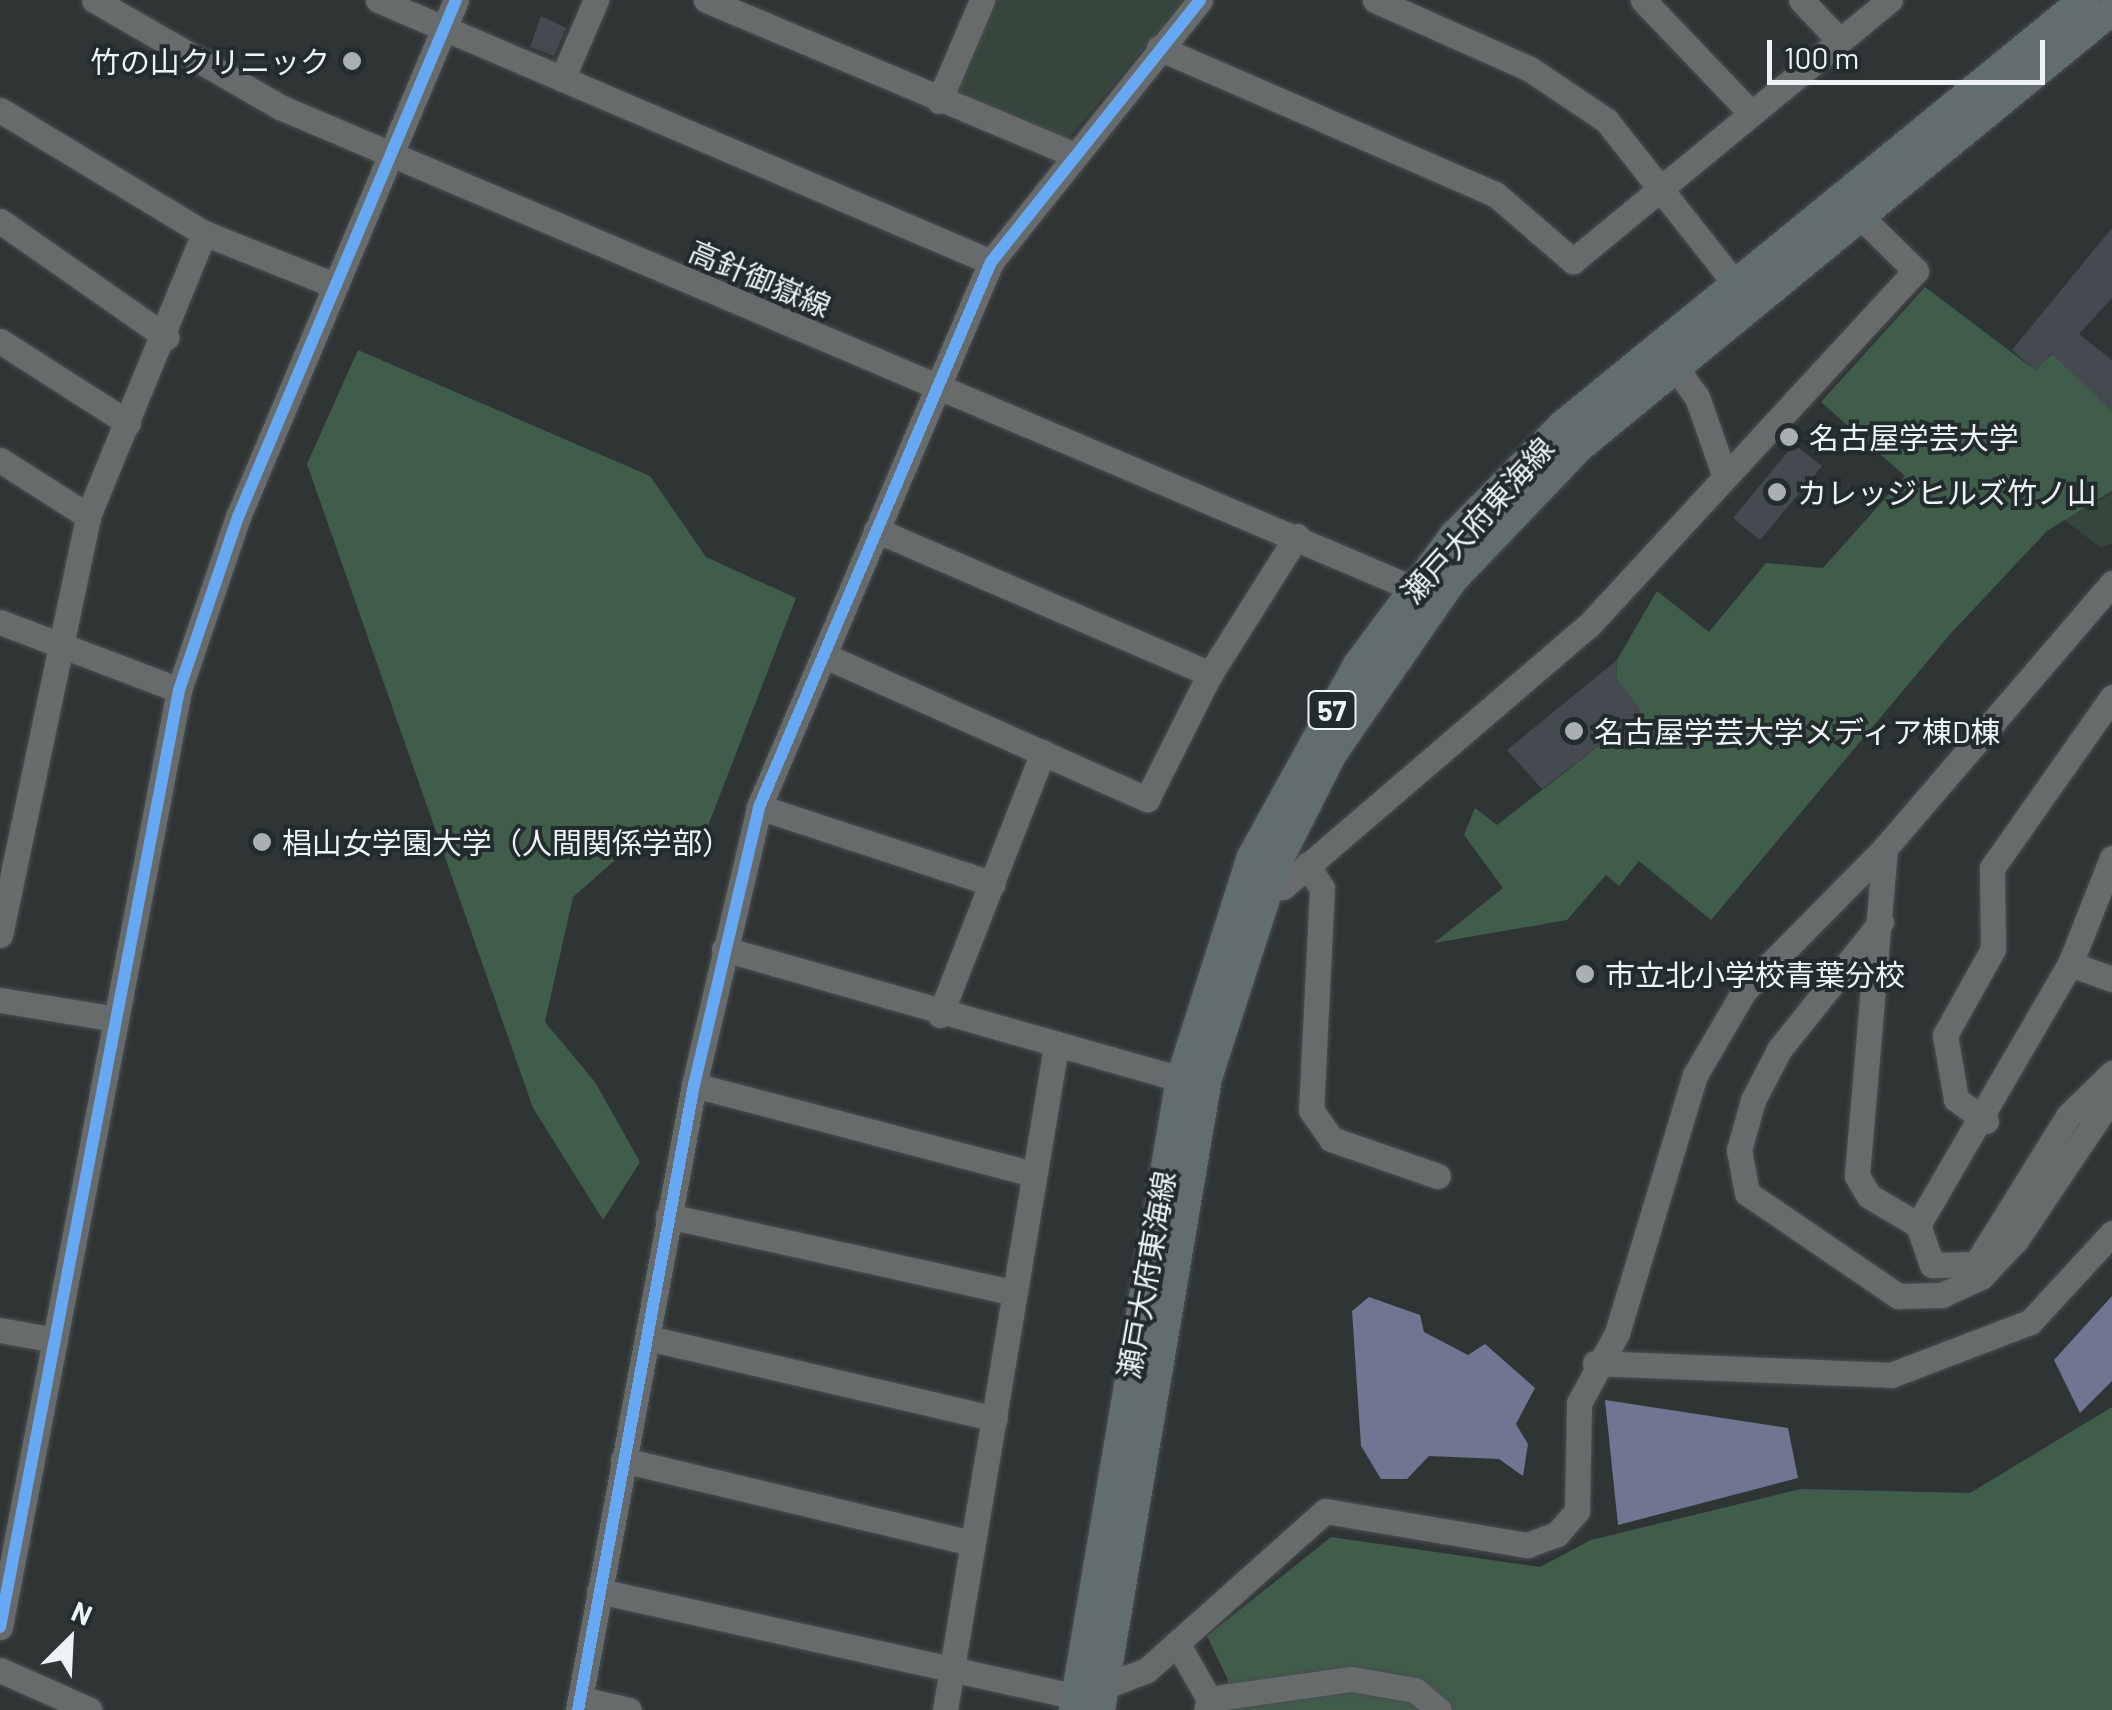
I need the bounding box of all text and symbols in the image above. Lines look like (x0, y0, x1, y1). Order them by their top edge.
scale bar (1772, 20, 2050, 82)
text: 100 m (1784, 39, 1859, 75)
place label: 竹の山クリニック (90, 43, 330, 79)
marker: 竹の山クリニック (339, 48, 365, 74)
street label: 高針御嶽線 (684, 232, 836, 324)
place label: 名古屋学芸大学 (1809, 419, 2019, 455)
marker: 名古屋学芸大学 (1778, 426, 1800, 448)
street label: 瀬戸大府東海線 (1393, 430, 1561, 610)
place label: カレッジヒルズ竹ノ山 (1797, 474, 2097, 510)
marker: カレッジヒルズ竹ノ山 (1766, 481, 1788, 503)
road number: 57 (1307, 687, 1357, 733)
place label: 名古屋学芸大学メディア棟D棟 (1594, 713, 2003, 749)
marker: 名古屋学芸大学メディア棟D棟 (1563, 720, 1585, 742)
place label: 椙山女学園大学（人間関係学部） (282, 824, 732, 860)
marker: 椙山女学園大学（人間関係学部） (251, 831, 273, 853)
place label: 市立北小学校青葉分校 (1605, 956, 1905, 992)
marker: 市立北小学校青葉分校 (1574, 963, 1596, 985)
street label: 瀬戸大府東海線 (1110, 1168, 1182, 1382)
north arrow (20, 1590, 120, 1690)
text: N (67, 1593, 98, 1632)

